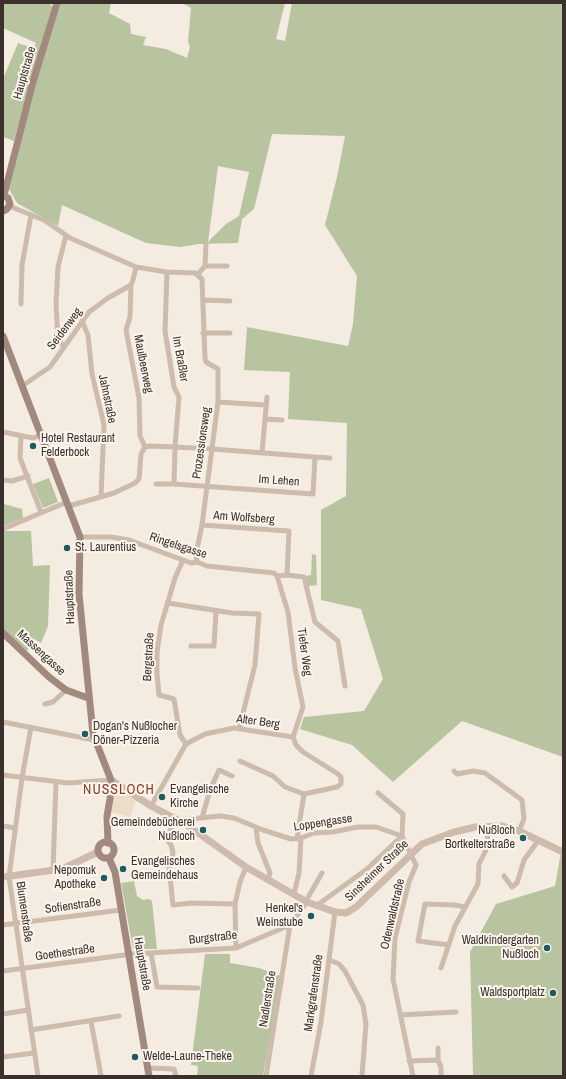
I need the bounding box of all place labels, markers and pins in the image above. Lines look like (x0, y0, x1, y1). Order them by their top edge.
place label: Hotel Restaurant Felderbock (41, 432, 115, 460)
marker: Hotel Restaurant Felderbock (28, 441, 38, 451)
place label: St. Laurentius (75, 541, 136, 555)
marker: St. Laurentius (62, 543, 72, 553)
place label: Dogan's Nußlocher Döner-Pizzeria (93, 720, 177, 748)
marker: Dogan's Nußlocher Döner-Pizzeria (80, 729, 90, 739)
place label: Evangelische Kirche (170, 783, 229, 811)
marker: Evangelische Kirche (157, 792, 167, 802)
place label: Gemeindebücherei Nußloch (111, 816, 195, 844)
place label: Nußloch Bortkelterstraße (445, 824, 515, 852)
marker: Gemeindebücherei Nußloch (198, 825, 208, 835)
marker: Nußloch Bortkelterstraße (518, 833, 528, 843)
place label: Evangelisches Gemeindehaus (131, 855, 198, 883)
place label: Nepomuk Apotheke (54, 864, 96, 892)
marker: Evangelisches Gemeindehaus (118, 864, 128, 874)
marker: Nepomuk Apotheke (99, 873, 109, 883)
place label: Henkel's Weinstube (256, 902, 303, 930)
marker: Henkel's Weinstube (306, 911, 316, 921)
place label: Waldkindergarten Nußloch (462, 934, 539, 962)
marker: Waldkindergarten Nußloch (542, 943, 552, 953)
place label: Waldsportplatz (480, 986, 545, 1000)
marker: Waldsportplatz (548, 988, 558, 998)
place label: Welde-Laune-Theke (143, 1050, 232, 1064)
marker: Welde-Laune-Theke (130, 1052, 140, 1062)

